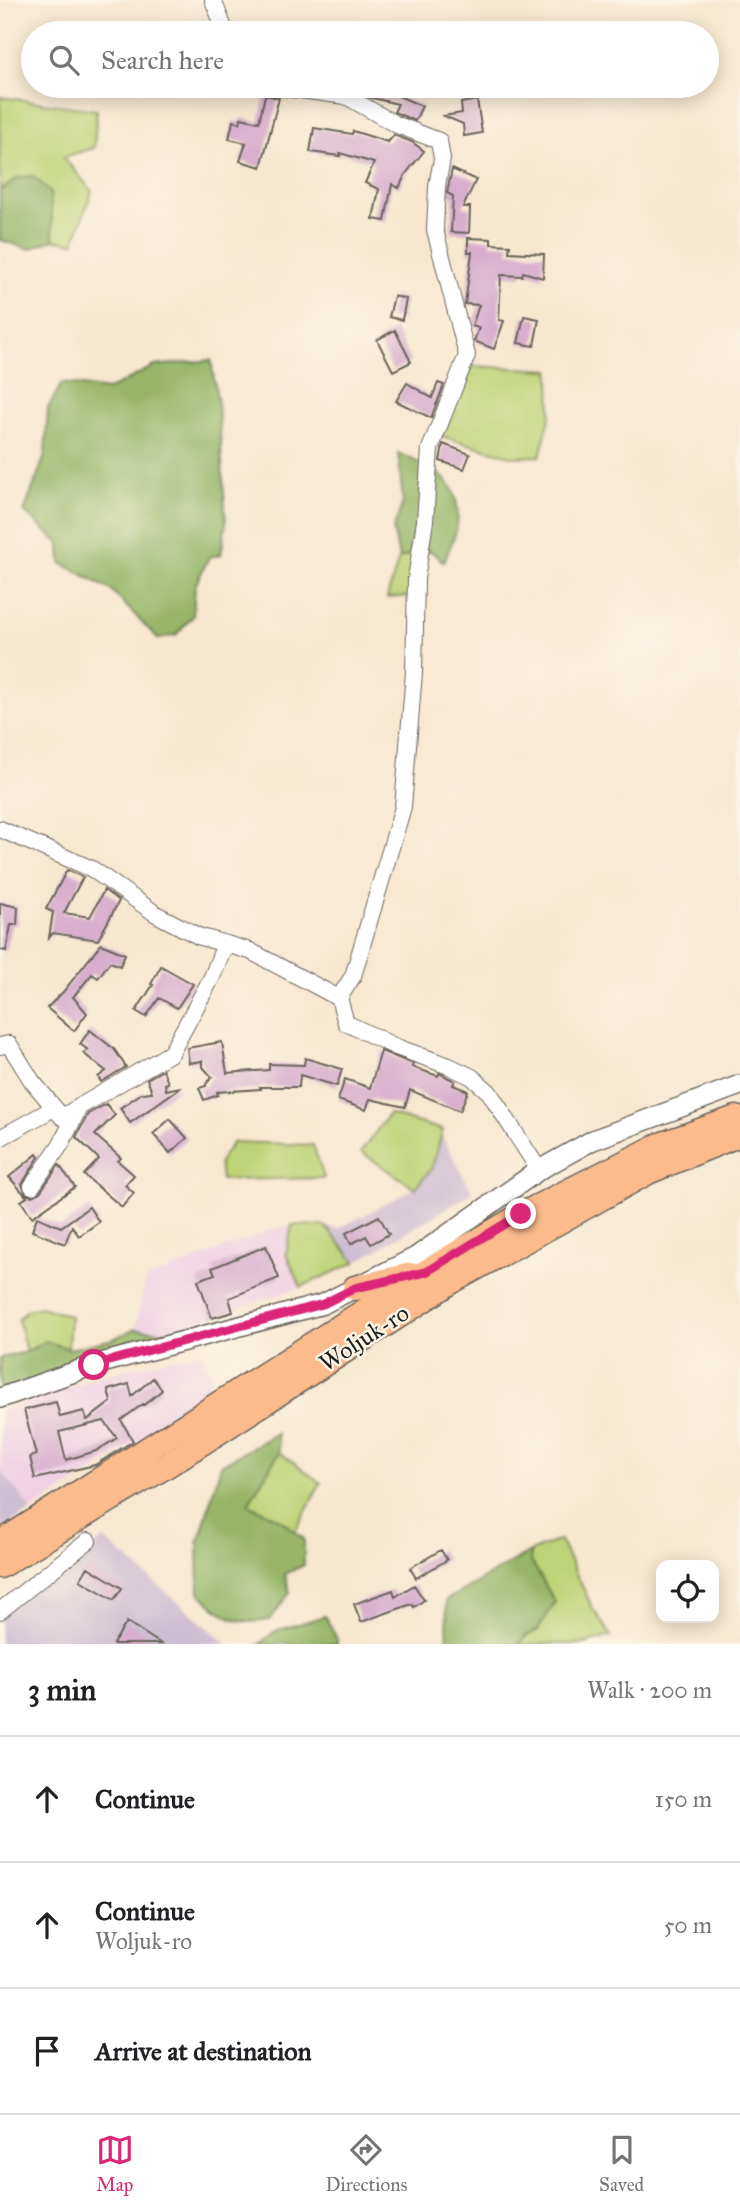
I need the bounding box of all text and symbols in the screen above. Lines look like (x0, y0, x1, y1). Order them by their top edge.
search box (21, 21, 719, 98)
icon: search (45, 41, 83, 79)
text: Search here (101, 44, 224, 76)
route end (505, 1198, 536, 1229)
street label: Woljuk-ro (313, 1298, 415, 1378)
route start (78, 1349, 109, 1380)
map controls (656, 1560, 719, 1623)
button: locate (656, 1560, 719, 1623)
text: 3 min (28, 1672, 96, 1708)
text: Walk · 200 m (587, 1676, 712, 1704)
icon: ahead (28, 1780, 66, 1818)
text: Continue (95, 1783, 195, 1815)
text: 150 m (655, 1785, 712, 1813)
text: Continue (95, 1895, 195, 1927)
icon: ahead (28, 1906, 66, 1944)
text: 50 m (664, 1911, 712, 1939)
text: Woljuk-ro (95, 1927, 192, 1955)
icon: arrive (28, 2032, 66, 2070)
text: Arrive at destination (95, 2035, 312, 2067)
tab: Map (96, 2131, 134, 2196)
tab: Directions (325, 2131, 407, 2196)
tab: Saved (599, 2131, 644, 2196)

